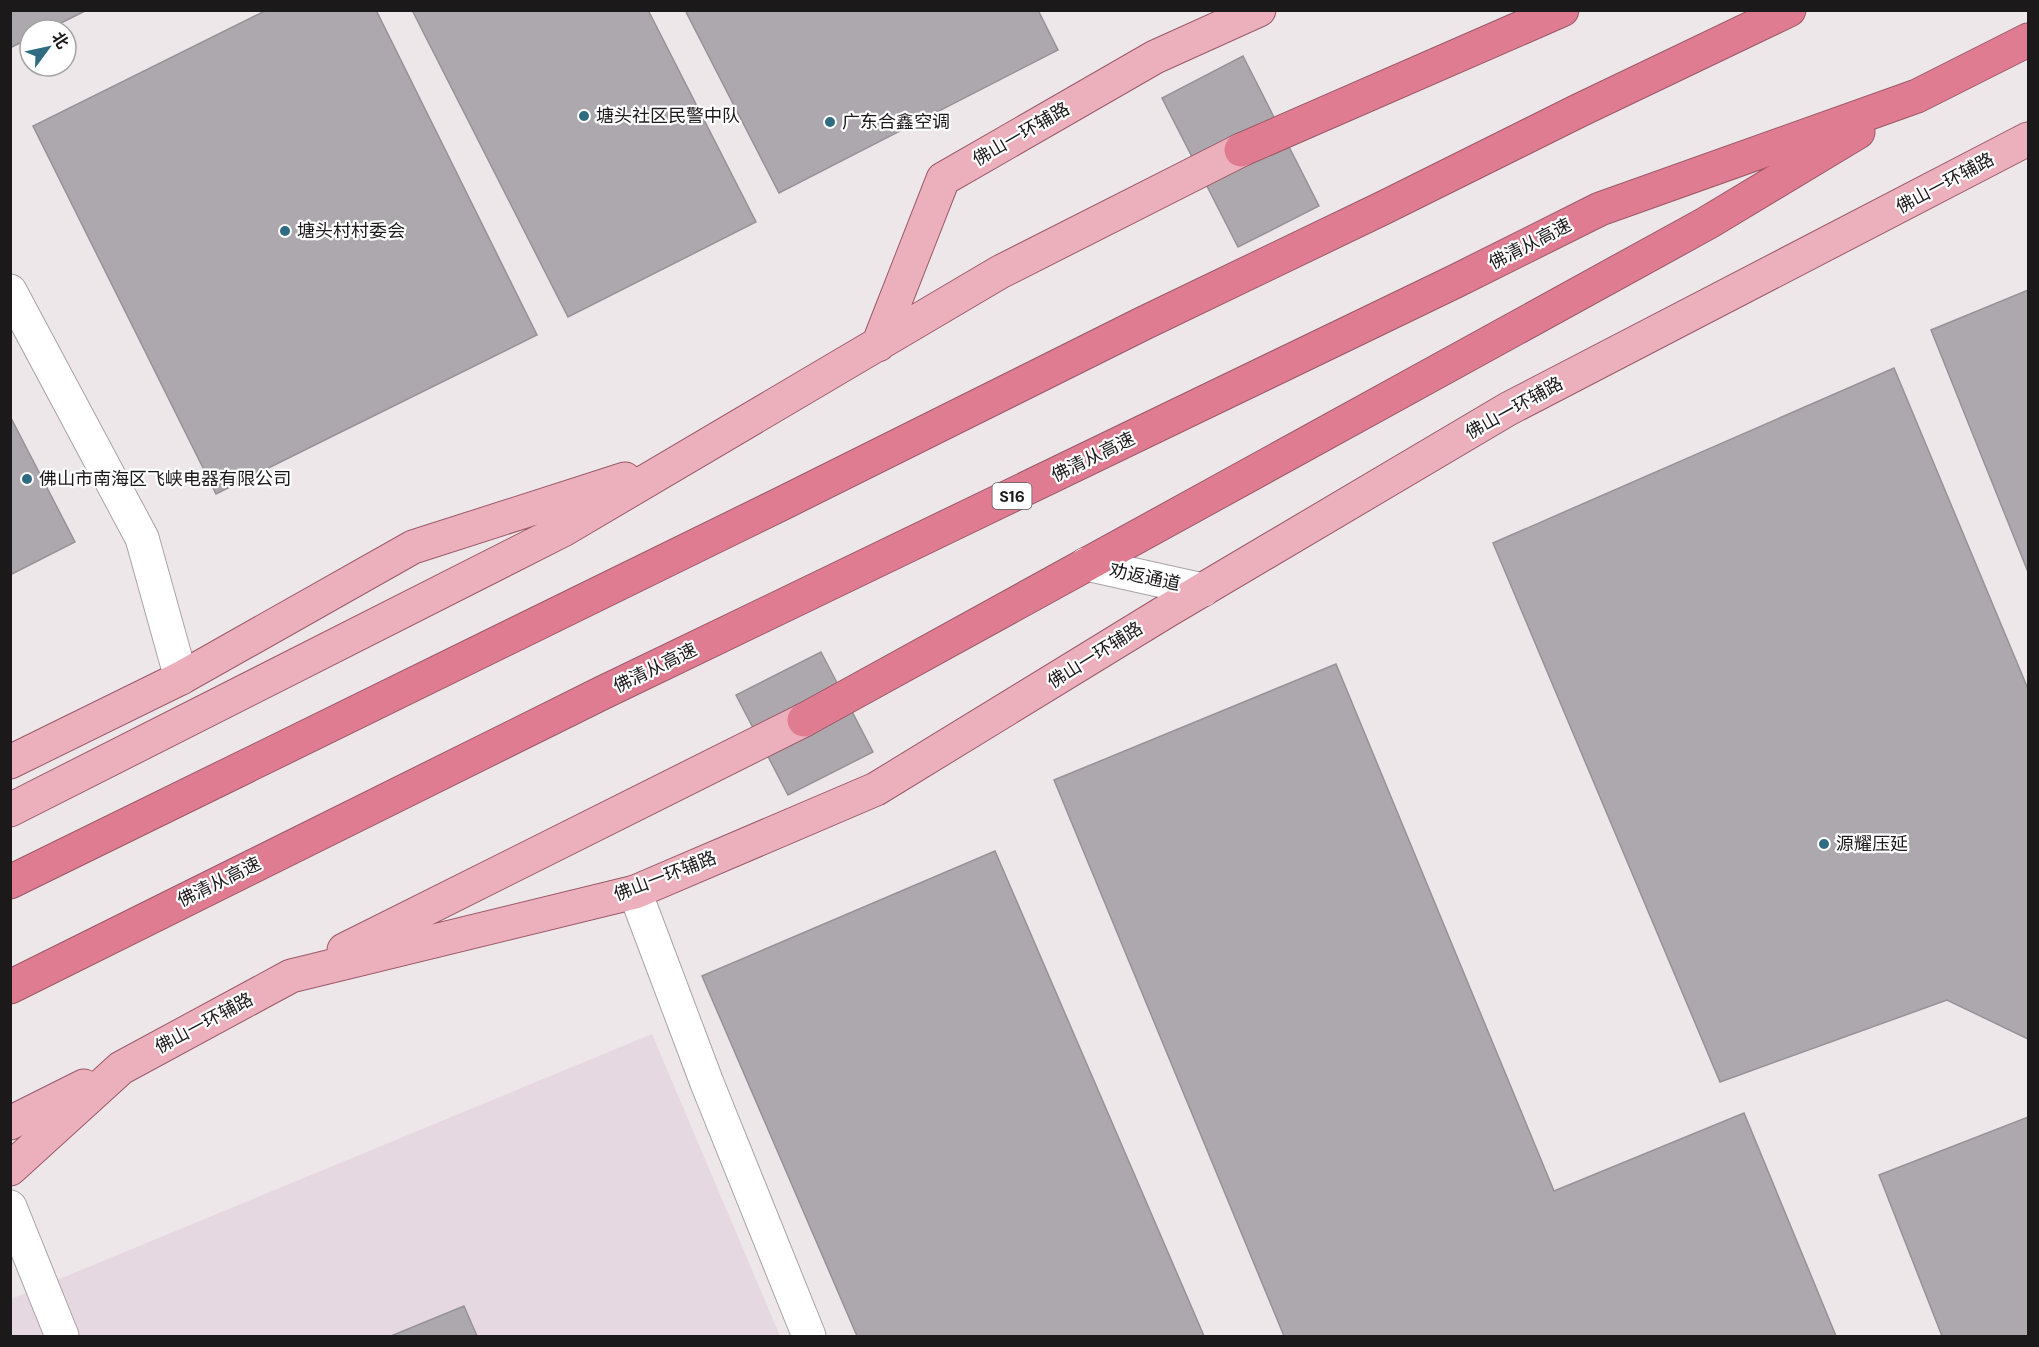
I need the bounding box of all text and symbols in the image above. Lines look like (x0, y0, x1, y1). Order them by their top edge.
north arrow (18, 18, 78, 78)
text: 北 (47, 28, 73, 53)
street label: 佛山一环辅路 (968, 97, 1074, 171)
place label: 塘头社区民警中队 (596, 104, 740, 128)
marker: 塘头社区民警中队 (577, 109, 591, 123)
place label: 广东合鑫空调 (842, 110, 950, 134)
marker: 广东合鑫空调 (823, 115, 837, 129)
street label: 佛山一环辅路 (1892, 147, 1998, 219)
street label: 佛清从高速 (1484, 213, 1576, 275)
place label: 塘头村村委会 (297, 219, 405, 243)
marker: 塘头村村委会 (278, 224, 292, 238)
street label: 佛山一环辅路 (1461, 371, 1567, 445)
street label: 佛清从高速 (1047, 426, 1139, 488)
place label: 佛山市南海区飞峡电器有限公司 (39, 467, 291, 491)
marker: 佛山市南海区飞峡电器有限公司 (20, 472, 34, 486)
road number: S16 (992, 483, 1032, 509)
street label: 劝返通道 (1107, 558, 1183, 596)
street label: 佛山一环辅路 (1043, 616, 1147, 694)
street label: 佛清从高速 (609, 637, 701, 699)
place label: 源耀压延 (1836, 832, 1908, 856)
marker: 源耀压延 (1817, 837, 1831, 851)
street label: 佛山一环辅路 (610, 845, 720, 907)
street label: 佛清从高速 (173, 851, 265, 913)
street label: 佛山一环辅路 (151, 987, 257, 1059)

